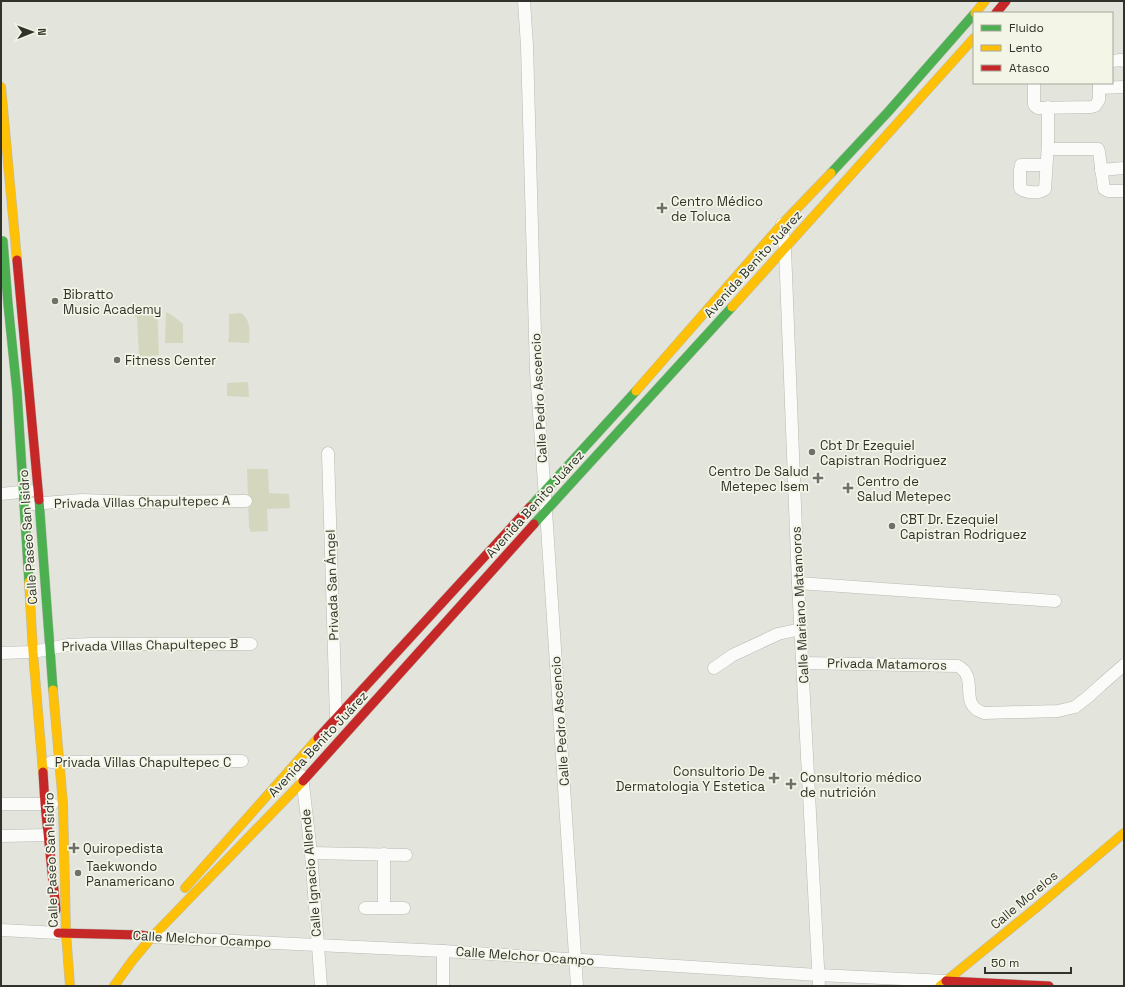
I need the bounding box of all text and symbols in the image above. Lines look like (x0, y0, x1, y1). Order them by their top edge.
north arrow (12, 12, 52, 52)
legend (973, 12, 1113, 84)
text: Fluido (1009, 20, 1044, 36)
text: N (35, 28, 49, 36)
text: Lento (1009, 40, 1043, 56)
text: Atasco (1009, 60, 1050, 76)
place label: Centro Médico de Toluca (671, 193, 763, 225)
marker: Centro Médico de Toluca (656, 202, 668, 214)
street label: Avenida Benito Juárez (700, 206, 806, 321)
place label: Bibratto Music Academy (63, 286, 162, 318)
marker: Bibratto Music Academy (50, 296, 60, 306)
street label: Calle Pedro Ascencio (527, 333, 551, 463)
place label: Fitness Center (125, 352, 216, 369)
marker: Fitness Center (112, 355, 122, 365)
place label: Cbt Dr Ezequiel Capistran Rodriguez (820, 437, 947, 469)
street label: Avenida Benito Juárez (482, 446, 588, 561)
marker: Cbt Dr Ezequiel Capistran Rodriguez (807, 447, 817, 457)
place label: Centro De Salud Metepec Isem (709, 463, 809, 495)
street label: Calle Paseo San Isidro (15, 469, 41, 605)
marker: Centro De Salud Metepec Isem (812, 472, 824, 484)
place label: Centro de Salud Metepec (857, 473, 951, 505)
marker: Centro de Salud Metepec (842, 482, 854, 494)
street label: Privada Villas Chapultepec A (54, 492, 230, 512)
place label: CBT Dr. Ezequiel Capistran Rodriguez (900, 511, 1027, 543)
marker: CBT Dr. Ezequiel Capistran Rodriguez (887, 521, 897, 531)
street label: Calle Mariano Matamoros (787, 526, 813, 684)
street label: Privada San Ángel (322, 529, 342, 641)
street label: Privada Villas Chapultepec B (61, 635, 239, 655)
street label: Privada Matamoros (827, 654, 947, 674)
street label: Calle Pedro Ascencio (547, 655, 573, 787)
street label: Avenida Benito Juárez (264, 687, 372, 801)
street label: Privada Villas Chapultepec C (55, 754, 231, 771)
place label: Consultorio De Dermatologia Y Estetica (616, 763, 766, 795)
place label: Consultorio médico de nutrición (800, 769, 922, 801)
marker: Consultorio De Dermatologia Y Estetica (768, 772, 780, 784)
marker: Consultorio médico de nutrición (785, 778, 797, 790)
street label: Calle Paseo San Isidro (40, 792, 62, 928)
street label: Calle Ignacio Allende (297, 808, 325, 938)
place label: Quiropedista (83, 840, 164, 857)
marker: Quiropedista (68, 842, 80, 854)
place label: Taekwondo Panamericano (86, 858, 175, 890)
street label: Calle Morelos (987, 867, 1061, 933)
marker: Taekwondo Panamericano (73, 868, 83, 878)
street label: Calle Melchor Ocampo (132, 927, 272, 951)
street label: Calle Melchor Ocampo (455, 943, 595, 969)
scale bar (985, 949, 1071, 975)
text: 50 m (991, 955, 1019, 971)

